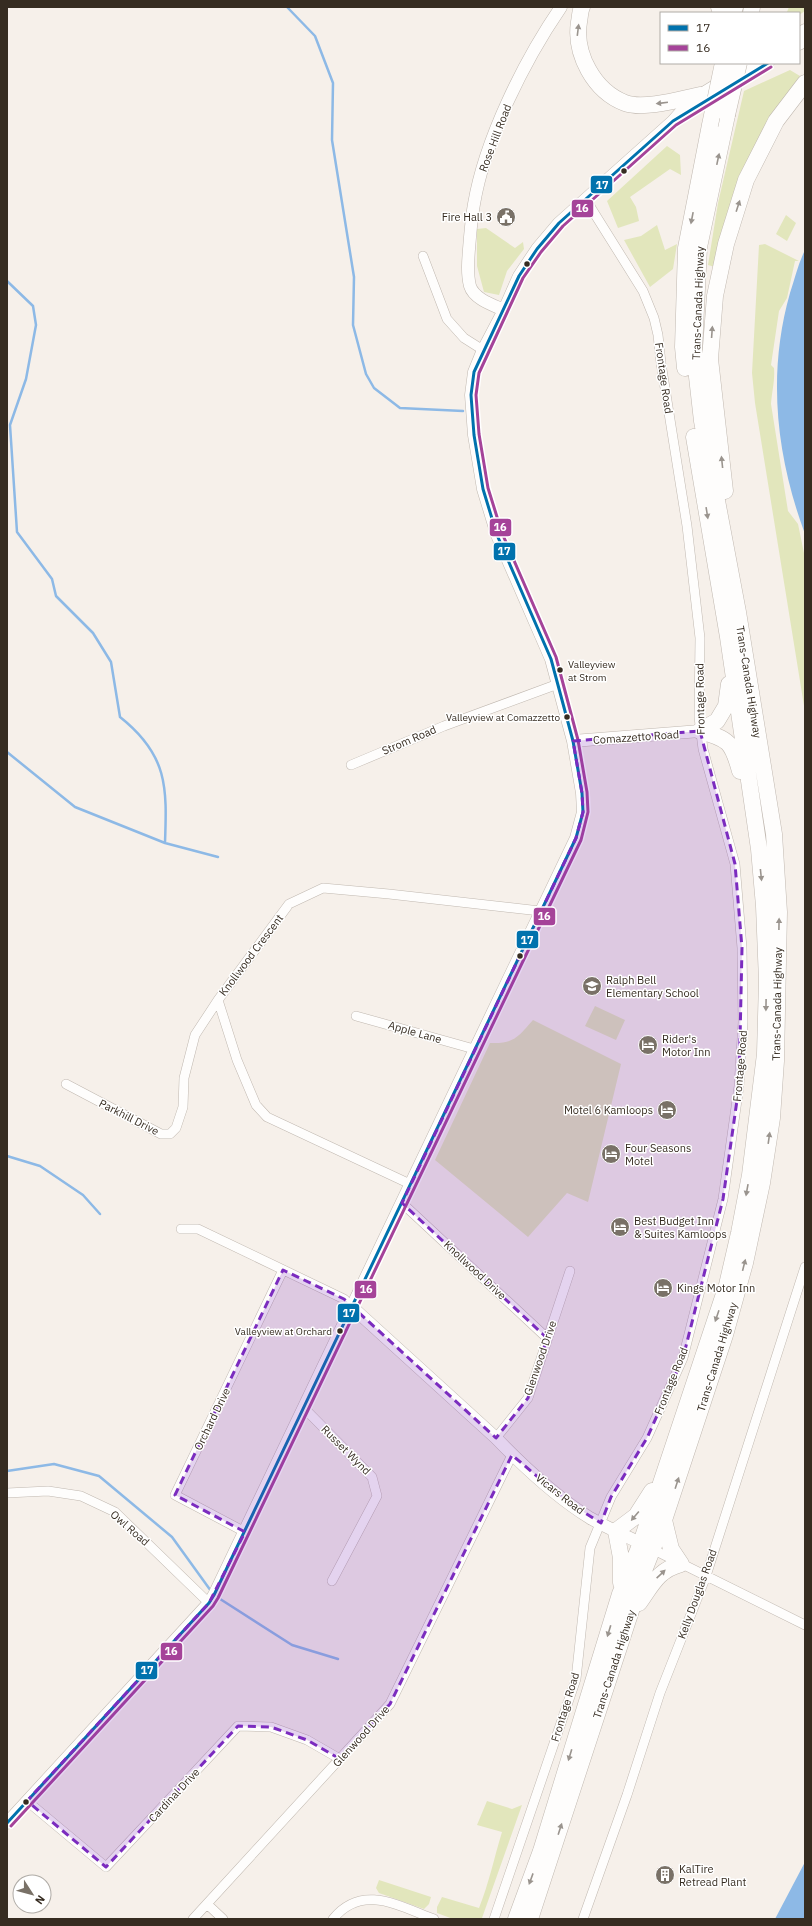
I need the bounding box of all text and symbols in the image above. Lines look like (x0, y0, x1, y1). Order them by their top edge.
legend (660, 12, 800, 64)
text: 17 (696, 20, 710, 35)
one-way arrow (575, 24, 581, 36)
text: 16 (696, 40, 710, 55)
one-way arrow (656, 100, 668, 106)
street label: Rose Hill Road (476, 102, 514, 174)
one-way arrow (715, 153, 721, 165)
unlabelled marker (619, 166, 629, 176)
line badge: 17 (590, 175, 613, 194)
text: 17 (595, 178, 609, 192)
line badge: 16 (571, 199, 594, 218)
one-way arrow (735, 199, 741, 211)
text: 16 (575, 201, 589, 215)
public building icon: Fire Hall 3 (495, 206, 517, 228)
place label: Fire Hall 3 (442, 210, 492, 224)
one-way arrow (689, 212, 695, 224)
street label: Trans-Canada Highway (689, 245, 707, 360)
unlabelled marker (522, 259, 532, 269)
one-way arrow (709, 326, 716, 338)
street label: Frontage Road (652, 342, 676, 414)
one-way arrow (718, 456, 725, 468)
one-way arrow (704, 507, 710, 520)
line badge: 16 (489, 518, 512, 537)
text: 16 (493, 520, 507, 534)
line badge: 17 (493, 542, 516, 561)
text: 17 (497, 544, 511, 558)
street label: Trans-Canada Highway (733, 625, 765, 740)
place label: Valleyview at Strom (568, 658, 616, 684)
street label: Frontage Road (692, 663, 708, 735)
marker: Valleyview at Strom (555, 665, 565, 675)
place label: Valleyview at Comazzetto (446, 711, 560, 724)
marker: Valleyview at Comazzetto (562, 712, 572, 722)
street label: Strom Road (380, 722, 438, 758)
street label: Comazzetto Road (592, 727, 680, 747)
one-way arrow (758, 869, 765, 881)
line badge: 16 (533, 907, 556, 926)
text: 16 (537, 909, 551, 923)
street label: Knollwood Crescent (216, 911, 286, 999)
one-way arrow (776, 917, 782, 930)
line badge: 17 (516, 930, 539, 949)
text: 17 (520, 933, 534, 947)
street label: Trans-Canada Highway (769, 947, 785, 1061)
unlabelled marker (515, 951, 525, 961)
place label: Ralph Bell Elementary School (606, 973, 699, 1000)
school or university icon: Ralph Bell Elementary School (581, 975, 603, 997)
one-way arrow (763, 999, 769, 1012)
street label: Apple Lane (387, 1018, 443, 1046)
street label: Frontage Road (730, 1030, 750, 1102)
place label: Rider's Motor Inn (662, 1032, 711, 1059)
hotel icon: Rider's Motor Inn (637, 1034, 659, 1056)
street label: Parkhill Drive (97, 1096, 161, 1138)
hotel icon: Motel 6 Kamloops (656, 1099, 678, 1121)
place label: Motel 6 Kamloops (564, 1103, 653, 1117)
one-way arrow (766, 1132, 772, 1144)
place label: Four Seasons Motel (625, 1141, 691, 1168)
hotel icon: Four Seasons Motel (600, 1143, 622, 1165)
one-way arrow (744, 1184, 750, 1196)
place label: Best Budget Inn & Suites Kamloops (634, 1214, 727, 1241)
hotel icon: Best Budget Inn & Suites Kamloops (609, 1216, 631, 1238)
street label: Knollwood Drive (441, 1237, 509, 1303)
one-way arrow (741, 1259, 747, 1271)
hotel icon: Kings Motor Inn (652, 1277, 674, 1299)
line badge: 16 (354, 1280, 377, 1299)
place label: Kings Motor Inn (677, 1281, 755, 1295)
text: 16 (359, 1282, 373, 1296)
street label: Trans-Canada Highway (694, 1300, 740, 1413)
line badge: 17 (337, 1303, 360, 1323)
text: 17 (342, 1306, 356, 1320)
one-way arrow (713, 1310, 719, 1322)
street label: Glenwood Drive (521, 1319, 559, 1397)
place label: Valleyview at Orchard (235, 1325, 332, 1338)
marker: Valleyview at Orchard (335, 1326, 345, 1336)
street label: Frontage Road (651, 1345, 691, 1417)
street label: Orchard Drive (191, 1385, 233, 1453)
street label: Russet Wynd (318, 1422, 374, 1478)
street label: Vicars Road (533, 1471, 587, 1517)
one-way arrow (674, 1477, 680, 1489)
street label: Owl Road (108, 1507, 152, 1549)
one-way arrow (630, 1511, 639, 1521)
street label: Kelly Douglas Road (674, 1547, 720, 1641)
one-way arrow (656, 1569, 666, 1579)
street label: Trans-Canada Highway (590, 1607, 638, 1720)
one-way arrow (606, 1625, 612, 1637)
line badge: 16 (160, 1642, 183, 1661)
text: 16 (164, 1644, 178, 1658)
line badge: 17 (135, 1661, 158, 1680)
text: 17 (140, 1663, 154, 1677)
street label: Frontage Road (548, 1671, 582, 1743)
street label: Glenwood Drive (330, 1702, 392, 1770)
one-way arrow (567, 1749, 573, 1761)
street label: Cardinal Drive (145, 1765, 203, 1825)
unlabelled marker (21, 1797, 31, 1807)
one-way arrow (557, 1823, 563, 1835)
place label: KalTire Retread Plant (679, 1862, 746, 1889)
building icon: KalTire Retread Plant (654, 1864, 676, 1886)
one-way arrow (527, 1873, 533, 1885)
north arrow (12, 1874, 52, 1914)
text: N (32, 1893, 48, 1907)

